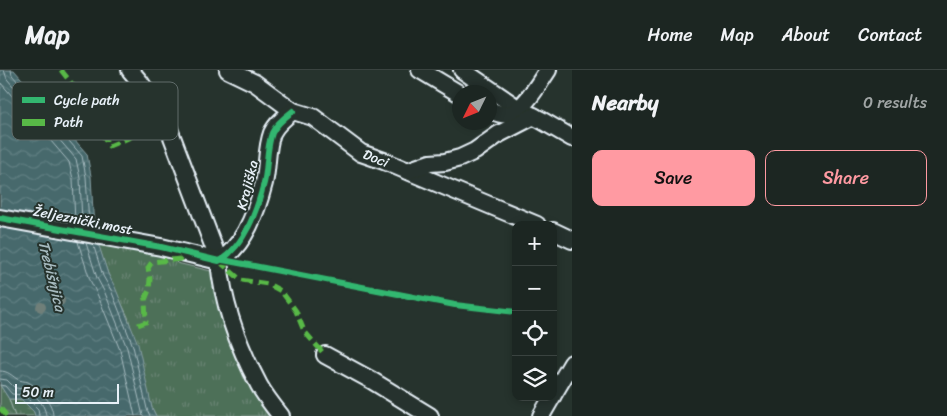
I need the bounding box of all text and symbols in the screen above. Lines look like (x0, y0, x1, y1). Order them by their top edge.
text: Map (25, 14, 69, 56)
text: Home (648, 19, 693, 51)
text: Map (721, 19, 754, 51)
text: About (782, 19, 830, 51)
text: Contact (858, 19, 922, 51)
legend (12, 82, 178, 140)
text: Nearby (592, 84, 658, 122)
north arrow (452, 85, 497, 130)
text: Cycle path (54, 88, 120, 113)
text: 0 results (863, 88, 927, 117)
text: Path (54, 110, 83, 135)
street label: Doci (359, 142, 394, 175)
button: Save (592, 150, 755, 206)
button: Share (765, 150, 927, 206)
street label: Krajiška (229, 158, 266, 213)
street label: Željeznički most (31, 199, 135, 242)
map controls (512, 221, 557, 401)
button: + (512, 221, 557, 266)
water label: Trebišnjica (31, 238, 74, 316)
button: − (512, 266, 557, 311)
button: locate (512, 311, 557, 356)
button: layers (512, 356, 557, 401)
text: 50 m (22, 380, 54, 405)
scale bar (15, 381, 119, 404)

